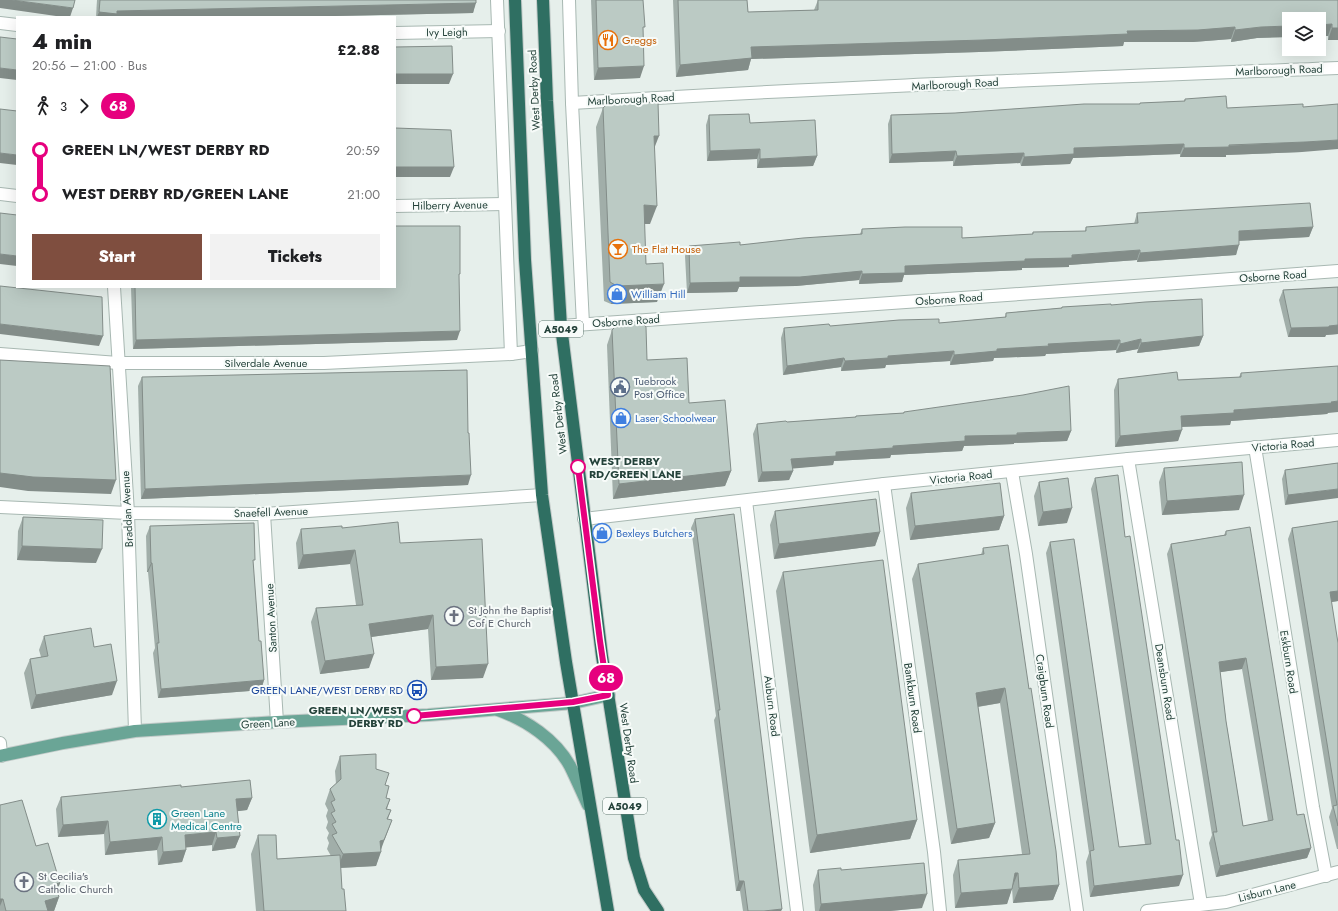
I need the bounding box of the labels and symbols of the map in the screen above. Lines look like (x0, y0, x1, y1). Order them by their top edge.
street label: Ivy Leigh (426, 24, 468, 40)
restaurant icon: Greggs (597, 29, 619, 51)
place label: Greggs (622, 32, 657, 48)
street label: West Derby Road (524, 49, 544, 131)
street label: Marlborough Road (1235, 60, 1323, 80)
street label: Marlborough Road (911, 74, 999, 94)
street label: Marlborough Road (587, 89, 675, 109)
street label: Hilberry Avenue (412, 196, 488, 214)
bar icon: The Flat House (607, 238, 629, 260)
place label: The Flat House (632, 241, 701, 257)
street label: Osborne Road (1239, 266, 1307, 286)
shop icon: William Hill (606, 283, 628, 305)
place label: William Hill (631, 286, 686, 302)
street label: Osborne Road (915, 289, 983, 309)
street label: Osborne Road (592, 311, 660, 331)
road number: A5049 (539, 321, 583, 337)
street label: Silverdale Avenue (225, 355, 308, 371)
street label: West Derby Road (545, 373, 571, 455)
place label: Tuebrook Post Office (634, 373, 685, 402)
public building icon: Tuebrook Post Office (609, 376, 631, 398)
shop icon: Laser Schoolwear (610, 407, 632, 429)
place label: Laser Schoolwear (635, 410, 716, 426)
street label: Victoria Road (1251, 434, 1315, 456)
place label: WEST DERBY RD/GREEN LANE (589, 453, 681, 482)
marker: WEST DERBY RD/GREEN LANE (570, 459, 586, 475)
street label: Victoria Road (929, 466, 993, 488)
street label: Braddan Avenue (117, 470, 137, 548)
street label: Snaefell Avenue (234, 503, 309, 521)
shop icon: Bexleys Butchers (591, 522, 613, 544)
place label: Bexleys Butchers (616, 525, 693, 541)
street label: Santon Avenue (261, 583, 281, 653)
place label: St John the Baptist Cof E Church (468, 602, 551, 631)
church icon: St John the Baptist Cof E Church (443, 605, 465, 627)
street label: Eskburn Road (1276, 629, 1302, 695)
street label: Deansburn Road (1151, 643, 1179, 721)
street label: Craigburn Road (1032, 653, 1058, 729)
street label: Bankburn Road (900, 662, 926, 734)
line badge: 68 (588, 665, 624, 691)
street label: Auburn Road (760, 675, 784, 737)
bus stop icon: GREEN LANE/WEST DERBY RD (406, 679, 428, 701)
place label: GREEN LANE/WEST DERBY RD (251, 682, 404, 698)
place label: GREEN LN/WEST DERBY RD (309, 702, 404, 731)
street label: West Derby Road (615, 702, 643, 784)
marker: GREEN LN/WEST DERBY RD (406, 708, 422, 724)
street label: Green Lane (241, 714, 296, 732)
road number: A5049 (603, 798, 647, 814)
place label: Green Lane Medical Centre (171, 805, 242, 834)
building icon: Green Lane Medical Centre (146, 808, 168, 830)
place label: St Cecilia's Catholic Church (38, 868, 113, 897)
church icon: St Cecilia's Catholic Church (13, 871, 35, 893)
street label: Lisburn Lane (1237, 876, 1298, 906)

